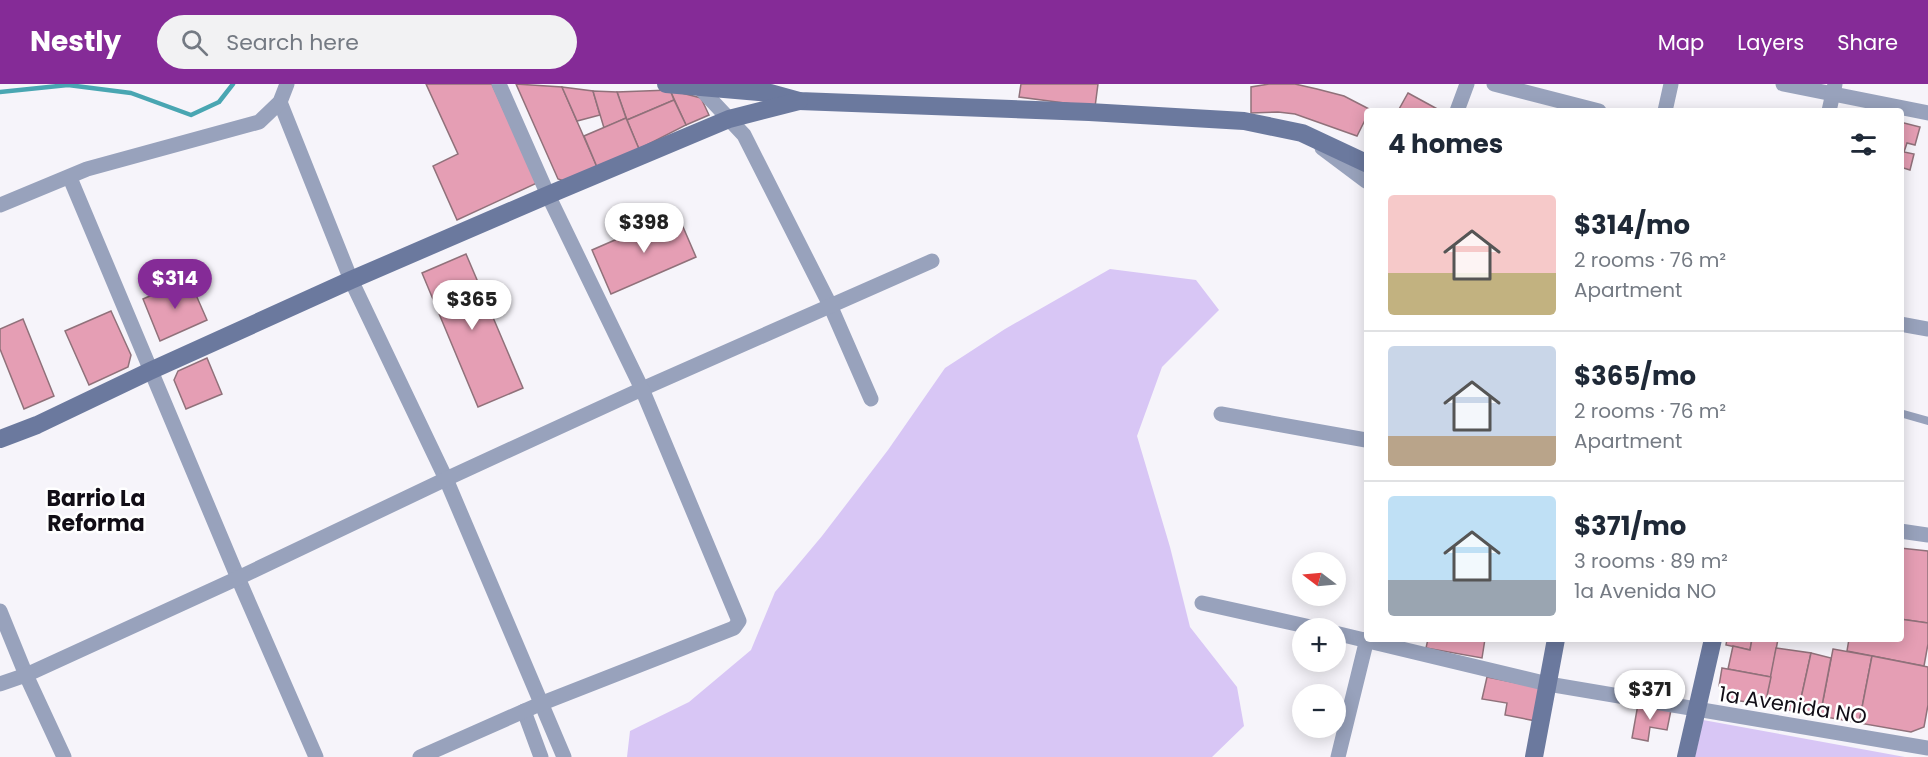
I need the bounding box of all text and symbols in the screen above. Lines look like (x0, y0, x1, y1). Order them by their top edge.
search box (157, 15, 577, 69)
text: Nestly (30, 22, 121, 61)
icon: search (178, 26, 211, 59)
text: Search here (226, 27, 359, 58)
text: Map (1658, 28, 1704, 57)
text: Layers (1737, 28, 1804, 57)
text: Share (1837, 28, 1898, 57)
text: 4 homes (1388, 126, 1503, 162)
icon: filters (1847, 128, 1880, 161)
pin: $398 (608, 203, 680, 254)
text: $314/mo (1574, 207, 1690, 243)
text: $398 (619, 208, 669, 236)
icon: home (1436, 219, 1508, 291)
text: 2 rooms · 76 m² (1574, 246, 1726, 274)
pin: $314 (139, 259, 211, 310)
text: $314 (152, 264, 198, 292)
text: Apartment (1574, 276, 1682, 304)
pin: $365 (436, 280, 508, 331)
text: $365 (447, 285, 498, 313)
text: $365/mo (1574, 358, 1696, 394)
icon: home (1436, 370, 1508, 442)
text: 2 rooms · 76 m² (1574, 397, 1726, 425)
text: Apartment (1574, 427, 1682, 455)
district label: Barrio La Reforma (47, 483, 145, 539)
text: $371/mo (1574, 508, 1686, 544)
icon: home (1436, 520, 1508, 592)
text: 3 rooms · 89 m² (1574, 547, 1728, 575)
north arrow (1292, 552, 1346, 606)
map controls (1292, 552, 1346, 738)
text: 1a Avenida NO (1574, 577, 1716, 605)
button: + (1292, 618, 1346, 672)
pin: $371 (1614, 670, 1686, 721)
text: $371 (1628, 675, 1672, 703)
street label: 1a Avenida NO (1717, 679, 1869, 731)
button: − (1292, 684, 1346, 738)

